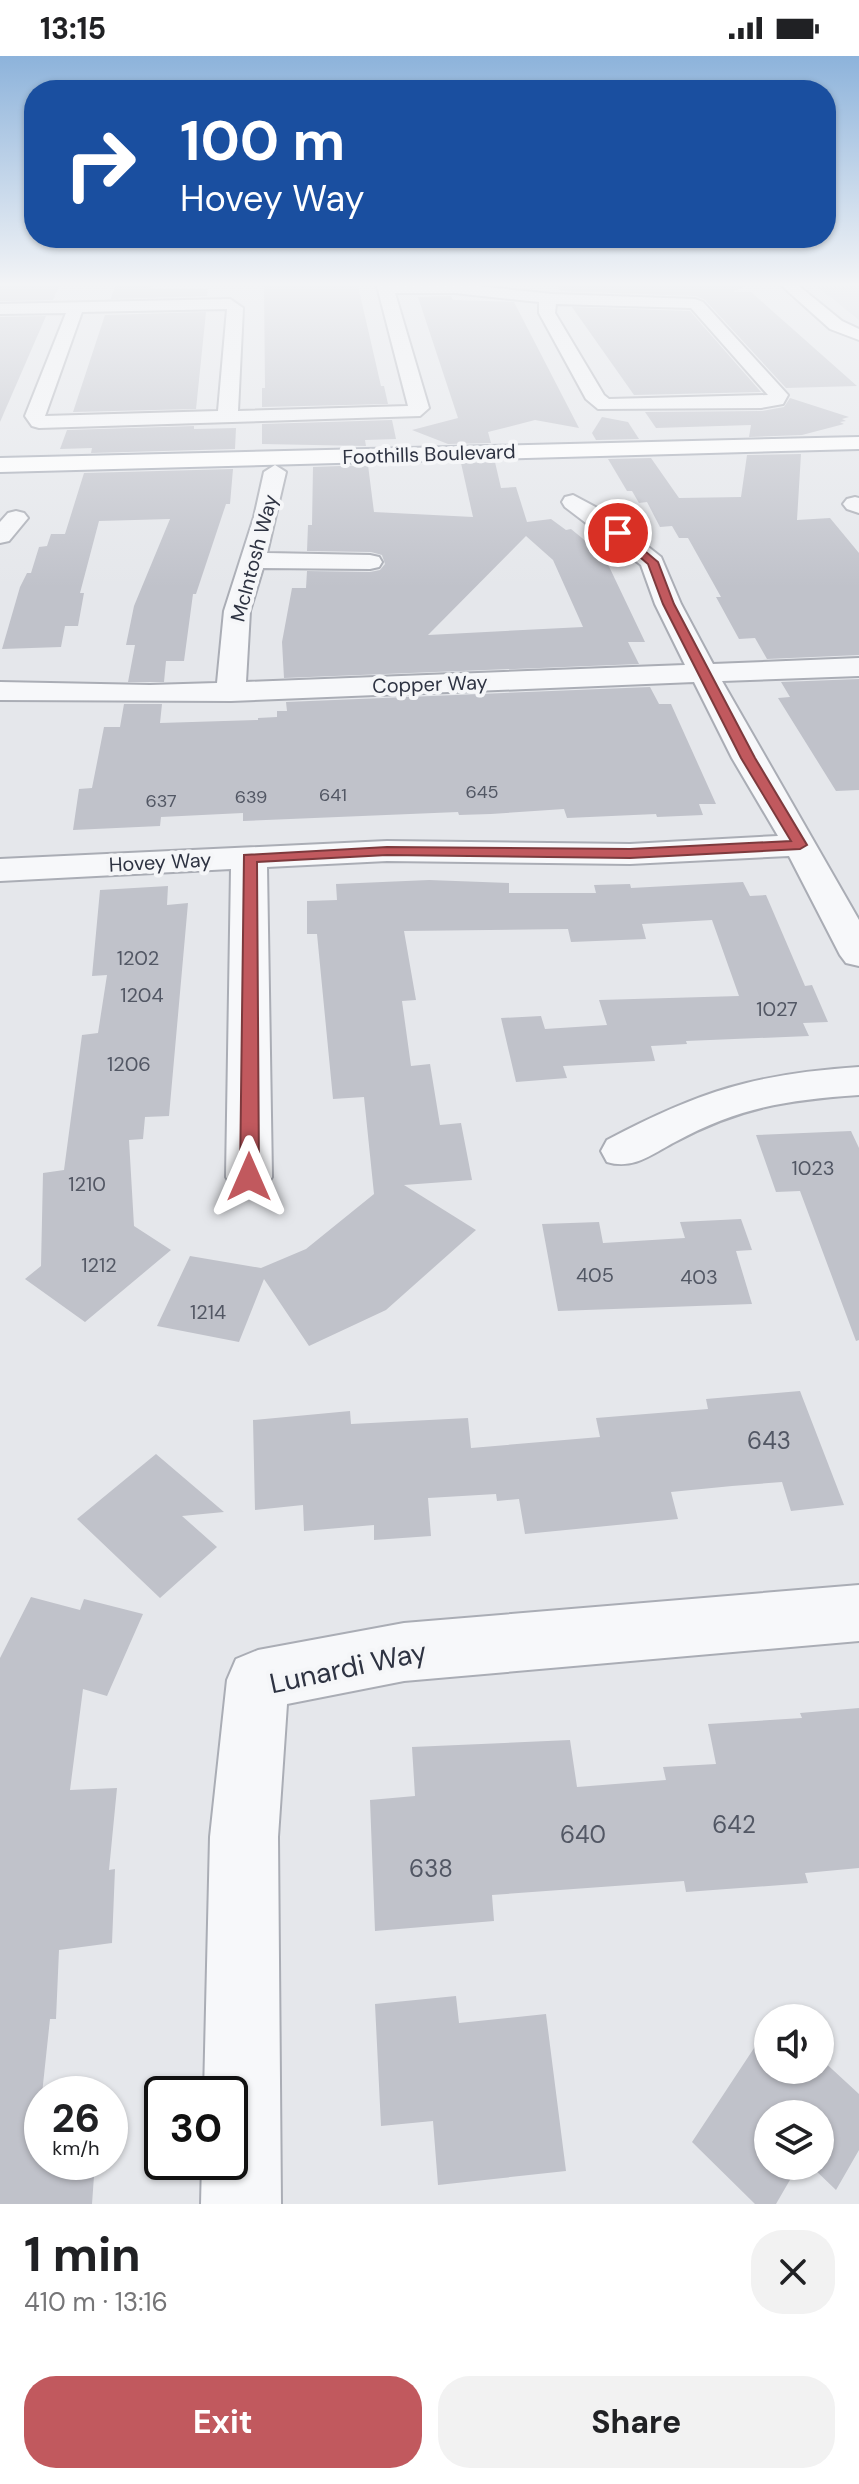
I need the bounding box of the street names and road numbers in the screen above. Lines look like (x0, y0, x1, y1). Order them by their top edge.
street label: Foothills Boulevard (342, 438, 516, 470)
street label: McIntosh Way (225, 491, 283, 625)
street label: Copper Way (372, 669, 488, 699)
street label: Hovey Way (108, 846, 212, 878)
street label: Lunardi Way (266, 1633, 430, 1702)

